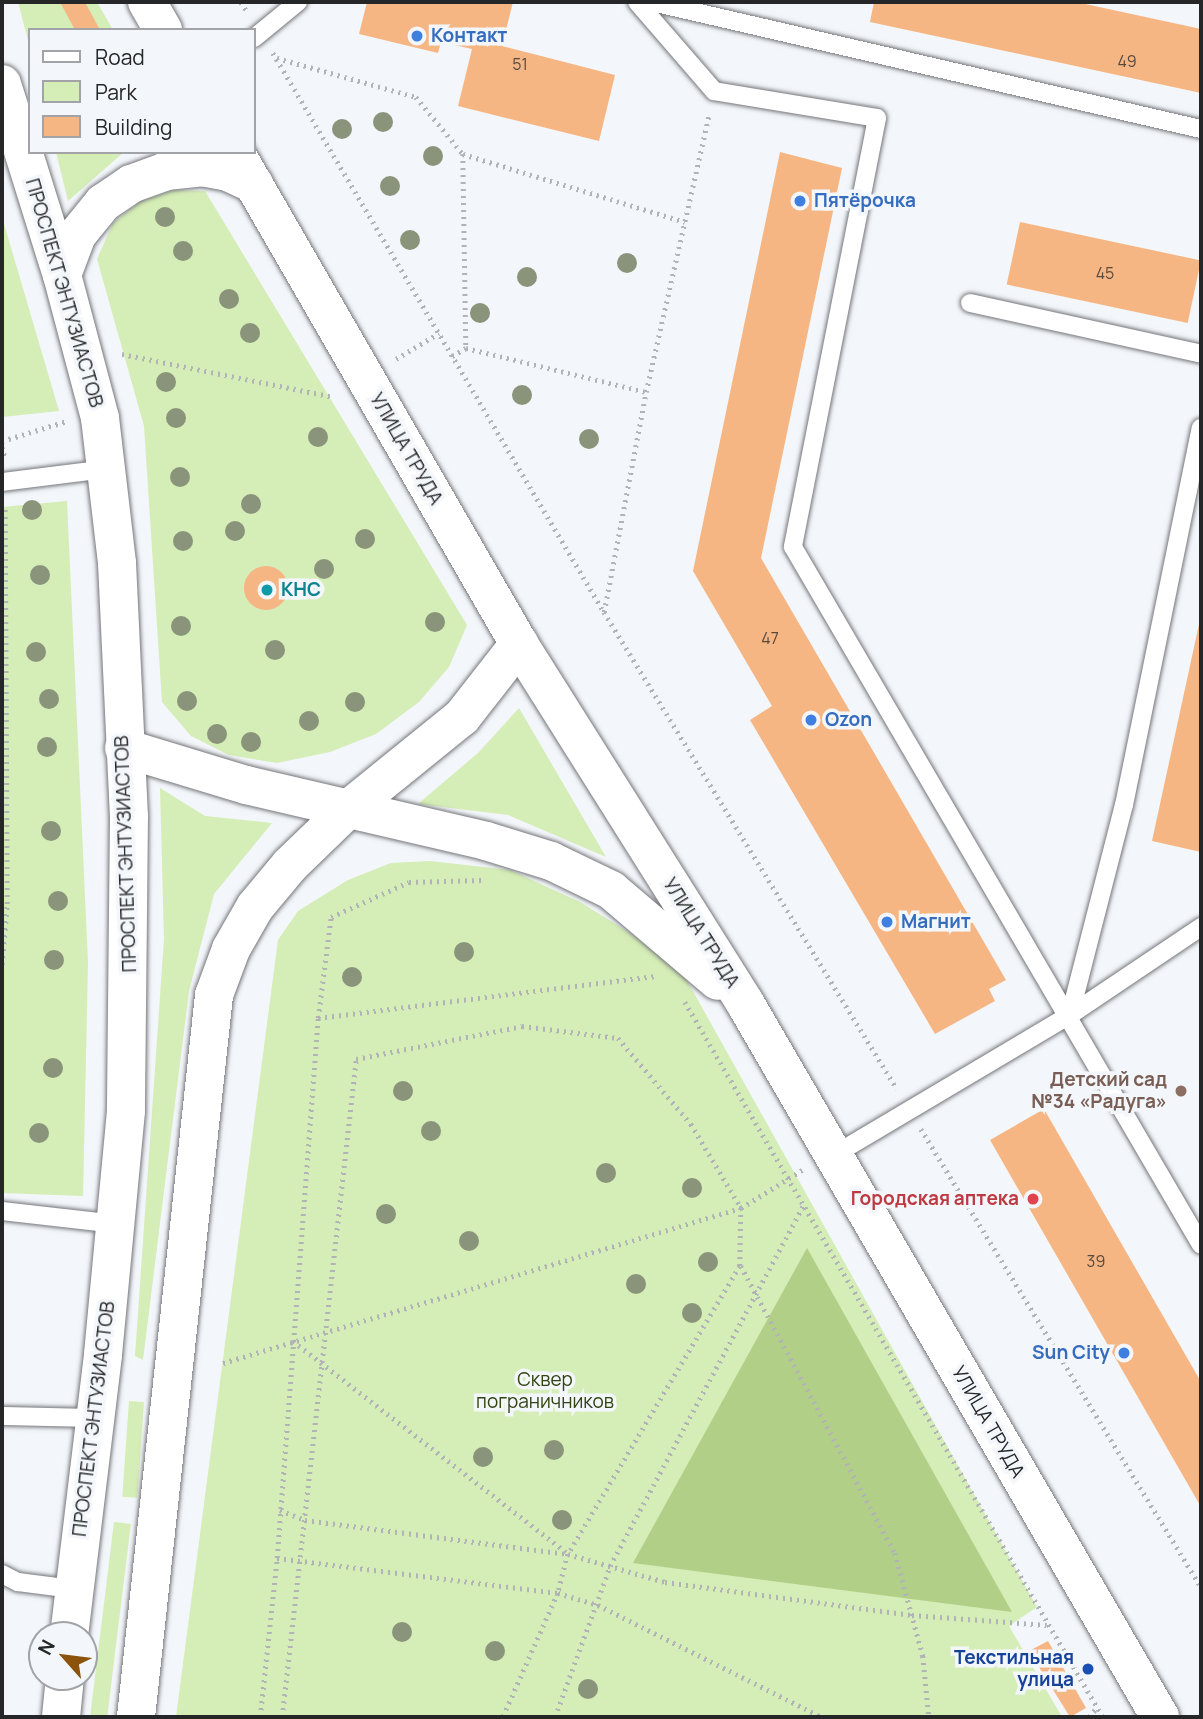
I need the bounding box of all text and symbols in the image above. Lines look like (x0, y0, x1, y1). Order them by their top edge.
place label: Контакт (431, 25, 507, 47)
legend (28, 28, 256, 154)
marker: Контакт (409, 28, 425, 44)
text: Road (95, 43, 145, 71)
house number: 49 (1117, 51, 1137, 71)
house number: 51 (512, 54, 528, 74)
text: Park (95, 78, 137, 106)
text: Building (95, 113, 172, 141)
street label: ПРОСПЕКТ ЭНТУЗИАСТОВ (20, 176, 108, 410)
place label: Пятёрочка (814, 190, 916, 212)
marker: Пятёрочка (792, 193, 808, 209)
house number: 45 (1096, 263, 1114, 283)
street label: УЛИЦА ТРУДА (365, 389, 447, 509)
place label: КНС (281, 579, 321, 601)
marker: КНС (259, 582, 275, 598)
house number: 47 (761, 628, 779, 648)
place label: Ozon (825, 709, 872, 731)
marker: Ozon (803, 712, 819, 728)
street label: ПРОСПЕКТ ЭНТУЗИАСТОВ (110, 735, 142, 973)
street label: УЛИЦА ТРУДА (658, 874, 744, 992)
place label: Магнит (901, 911, 971, 933)
marker: Магнит (879, 914, 895, 930)
place label: Детский сад №34 «Радуга» (1031, 1069, 1167, 1113)
marker: Детский сад №34 «Радуга» (1173, 1083, 1189, 1099)
place label: Городская аптека (851, 1188, 1019, 1210)
marker: Городская аптека (1025, 1191, 1041, 1207)
house number: 39 (1087, 1251, 1105, 1271)
street label: ПРОСПЕКТ ЭНТУЗИАСТОВ (68, 1300, 120, 1538)
place label: Sun City (1032, 1342, 1110, 1364)
marker: Sun City (1116, 1345, 1132, 1361)
street label: УЛИЦА ТРУДА (947, 1362, 1029, 1482)
park label: Сквер пограничников (476, 1369, 614, 1413)
north arrow (28, 1621, 98, 1691)
text: N (32, 1635, 61, 1659)
place label: Текстильная улица (954, 1647, 1074, 1691)
marker: Текстильная улица (1080, 1661, 1096, 1677)

